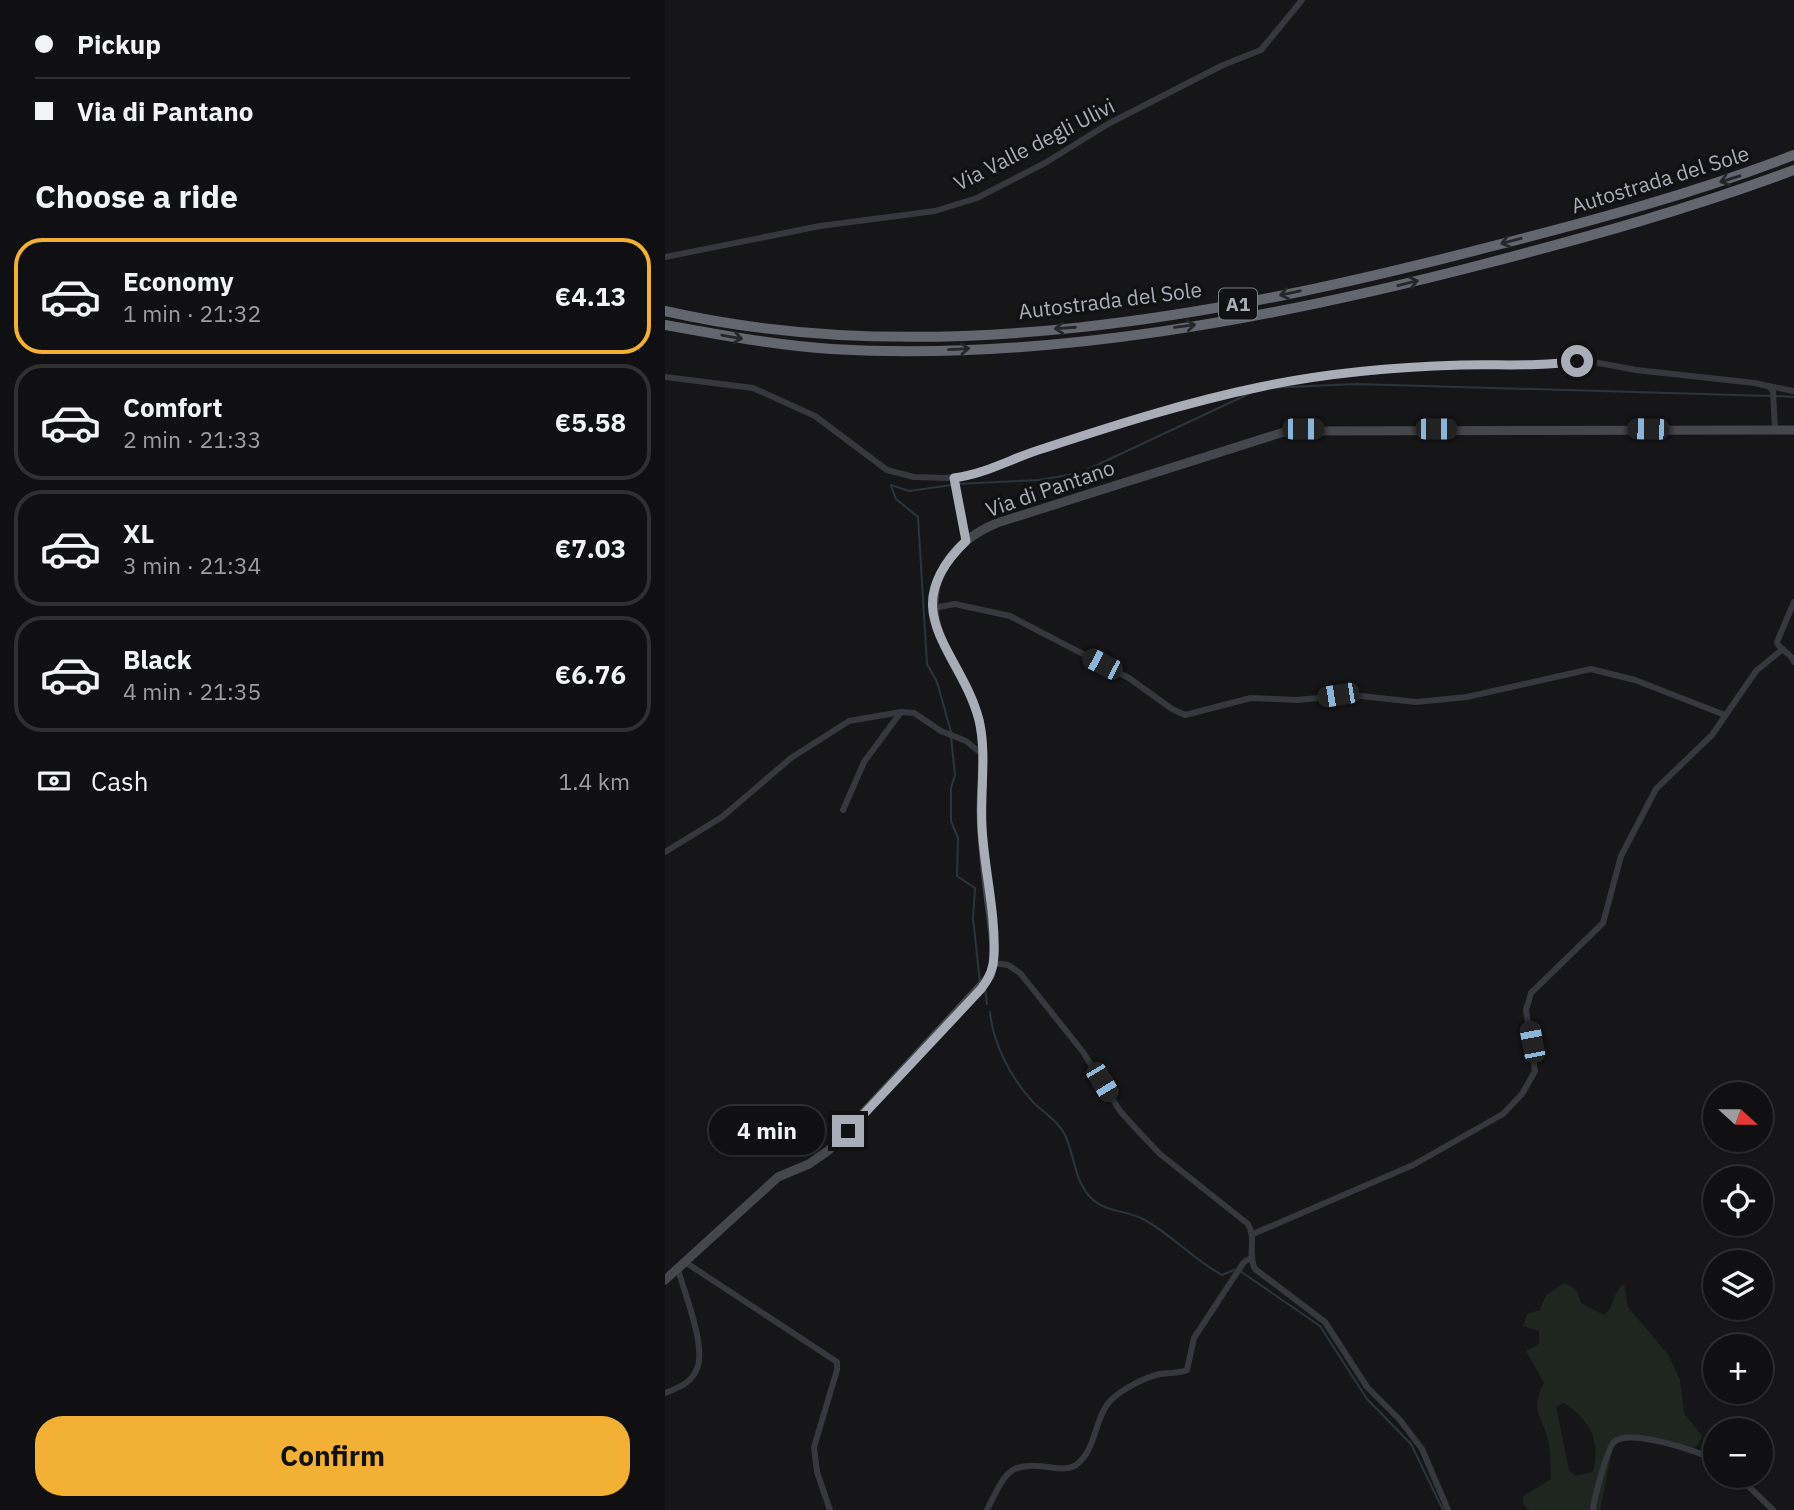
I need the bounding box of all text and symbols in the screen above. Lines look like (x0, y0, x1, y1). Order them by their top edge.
text: Pickup (77, 27, 161, 61)
street label: Via Valle degli Ulivi (949, 91, 1119, 197)
text: Via di Pantano (77, 94, 254, 128)
street label: Autostrada del Sole (1568, 139, 1752, 219)
one-way arrow (1719, 173, 1741, 186)
text: Choose a ride (35, 175, 238, 217)
one-way arrow (1500, 236, 1522, 249)
text: Economy (123, 264, 234, 298)
icon: car (39, 265, 102, 328)
street label: Autostrada del Sole (1017, 275, 1203, 325)
one-way arrow (1397, 276, 1419, 289)
text: €4.13 (555, 279, 626, 313)
one-way arrow (1279, 287, 1302, 301)
road number: A1 (1219, 288, 1257, 320)
text: 1 min · 21:32 (123, 298, 261, 328)
one-way arrow (1173, 319, 1196, 332)
one-way arrow (1054, 322, 1077, 335)
one-way arrow (720, 331, 743, 345)
one-way arrow (947, 343, 970, 356)
route start (1561, 345, 1593, 377)
text: Comfort (123, 390, 222, 424)
icon: car (39, 391, 102, 454)
text: €5.58 (555, 405, 626, 439)
car (1627, 418, 1670, 440)
car (1283, 419, 1325, 440)
car (1416, 419, 1458, 440)
text: 2 min · 21:33 (123, 424, 261, 454)
street label: Via di Pantano (982, 453, 1118, 523)
text: XL (123, 516, 154, 550)
icon: car (39, 517, 102, 580)
text: €7.03 (555, 531, 626, 565)
text: 3 min · 21:34 (123, 550, 261, 580)
text: Black (123, 642, 191, 676)
icon: car (39, 643, 102, 706)
car (1079, 645, 1126, 683)
text: €6.76 (555, 657, 626, 691)
text: 4 min · 21:35 (123, 676, 261, 706)
car (1316, 681, 1361, 709)
icon: cash (35, 762, 73, 800)
text: Cash (91, 764, 148, 798)
text: 1.4 km (559, 766, 630, 796)
car (1518, 1019, 1547, 1065)
car (1083, 1059, 1122, 1105)
north arrow (1703, 1082, 1773, 1152)
map controls (1703, 1082, 1773, 1488)
callout: 4 min (708, 1106, 823, 1156)
text: 4 min (737, 1115, 797, 1145)
route end (832, 1115, 864, 1147)
button: locate (1703, 1166, 1773, 1236)
button: layers (1703, 1250, 1773, 1320)
button: + (1703, 1334, 1773, 1404)
button: Confirm (35, 1416, 630, 1496)
button: − (1703, 1418, 1773, 1488)

